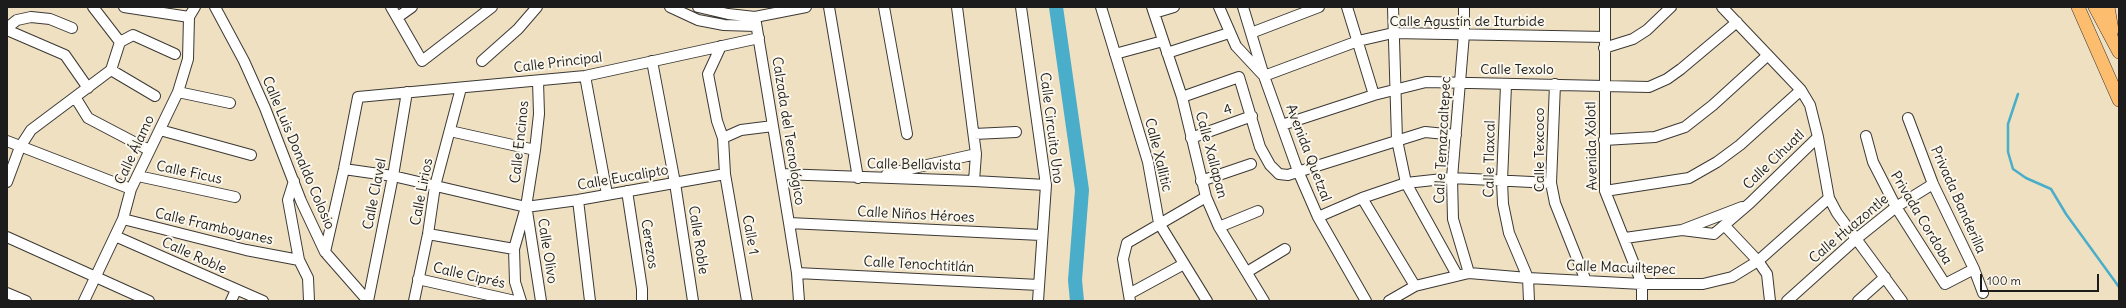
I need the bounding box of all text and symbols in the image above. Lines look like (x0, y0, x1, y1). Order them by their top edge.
street label: Calle Agustín de Iturbide (1390, 14, 1544, 30)
street label: Calle Principal (513, 49, 603, 77)
street label: Calzada del Tecnológico (768, 55, 808, 207)
street label: Calle Texolo (1480, 62, 1554, 78)
street label: Calle Circuito Uno (1036, 71, 1066, 185)
street label: Calle Luis Donaldo Colosio (258, 74, 338, 232)
street label: Calle Temazcaltepec (1431, 76, 1455, 204)
street label: Calle Encinos (507, 100, 533, 184)
street label: 4 (1221, 101, 1235, 119)
street label: Avenida Xólotl (1583, 101, 1601, 191)
street label: Avenida Quetzal (1282, 102, 1334, 204)
street label: Calle Texcoco (1532, 108, 1548, 192)
street label: Calle Xallapan (1191, 110, 1231, 200)
street label: Calle Álamo (112, 113, 158, 187)
street label: Calle Xallitic (1141, 116, 1175, 194)
street label: Calle Tlaxcal (1481, 120, 1499, 198)
street label: Calle Cihuatl (1740, 127, 1808, 193)
street label: Privada Banderilla (1927, 144, 1989, 256)
street label: Calle Bellavista (867, 156, 961, 174)
street label: Calle Clavel (360, 157, 390, 231)
street label: Calle Lirios (407, 157, 437, 227)
street label: Calle Ficus (154, 158, 224, 188)
street label: Calle Eucalipto (576, 162, 670, 194)
street label: Privada Cordoba (1887, 168, 1955, 268)
street label: Calle Huazontle (1806, 191, 1892, 267)
street label: Calle Roble (684, 204, 712, 276)
street label: Calle Niños Héroes (857, 204, 975, 226)
street label: Calle Framboyanes (153, 205, 275, 249)
street label: Calle 1 (738, 214, 762, 256)
street label: Calle Olivo (534, 217, 560, 285)
street label: Cerezos (637, 218, 661, 270)
street label: Calle Roble (159, 234, 229, 278)
street label: Calle Tenochtitlán (863, 254, 975, 276)
street label: Calle Macuiltepec (1566, 258, 1676, 278)
street label: Calle Ciprés (431, 260, 507, 292)
scale bar (1982, 266, 2101, 292)
text: 100 m (1987, 273, 2021, 288)

